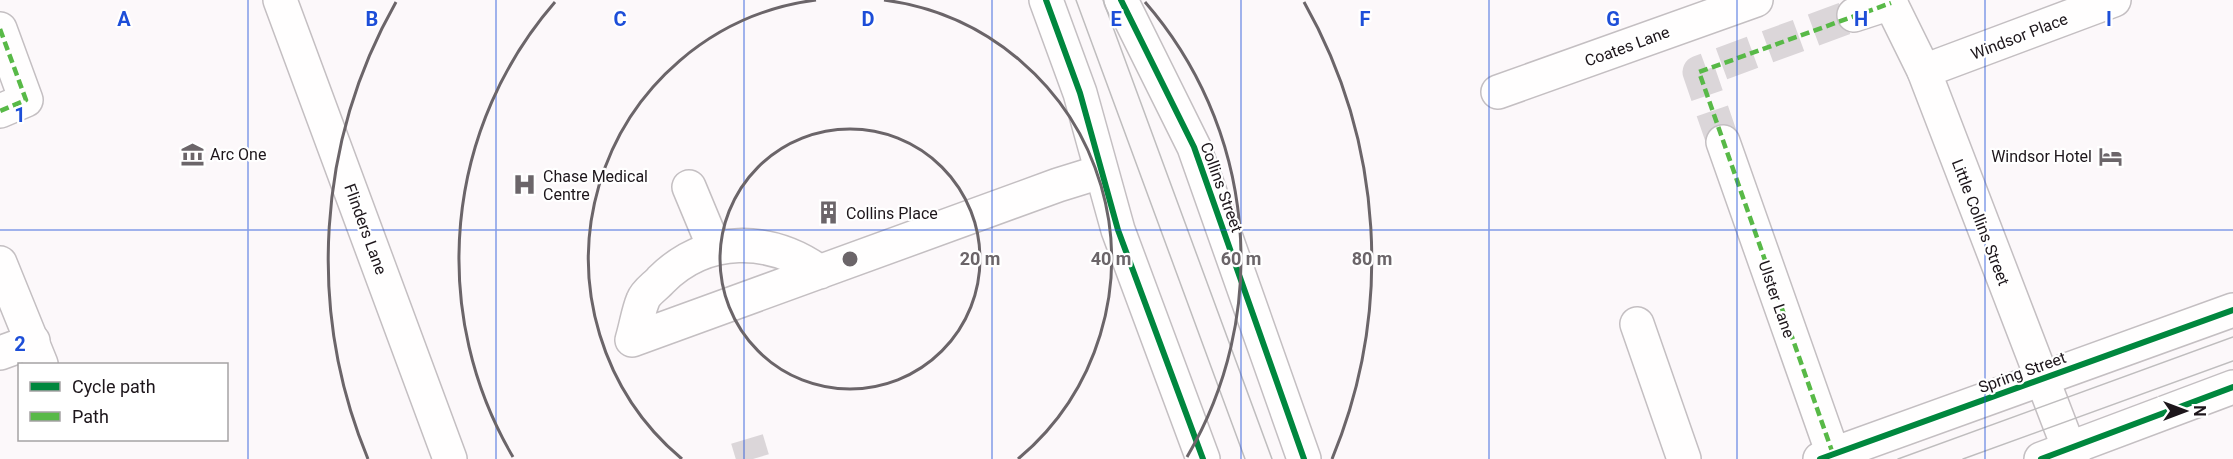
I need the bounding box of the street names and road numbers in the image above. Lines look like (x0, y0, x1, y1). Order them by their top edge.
street label: Windsor Place (1968, 9, 2070, 64)
street label: Coates Lane (1582, 22, 1672, 71)
street label: Collins Street (1196, 140, 1247, 235)
street label: Little Collins Street (1948, 156, 2013, 288)
street label: Flinders Lane (340, 181, 391, 277)
street label: Ulster Lane (1754, 258, 1799, 340)
street label: Spring Street (1976, 348, 2069, 397)

